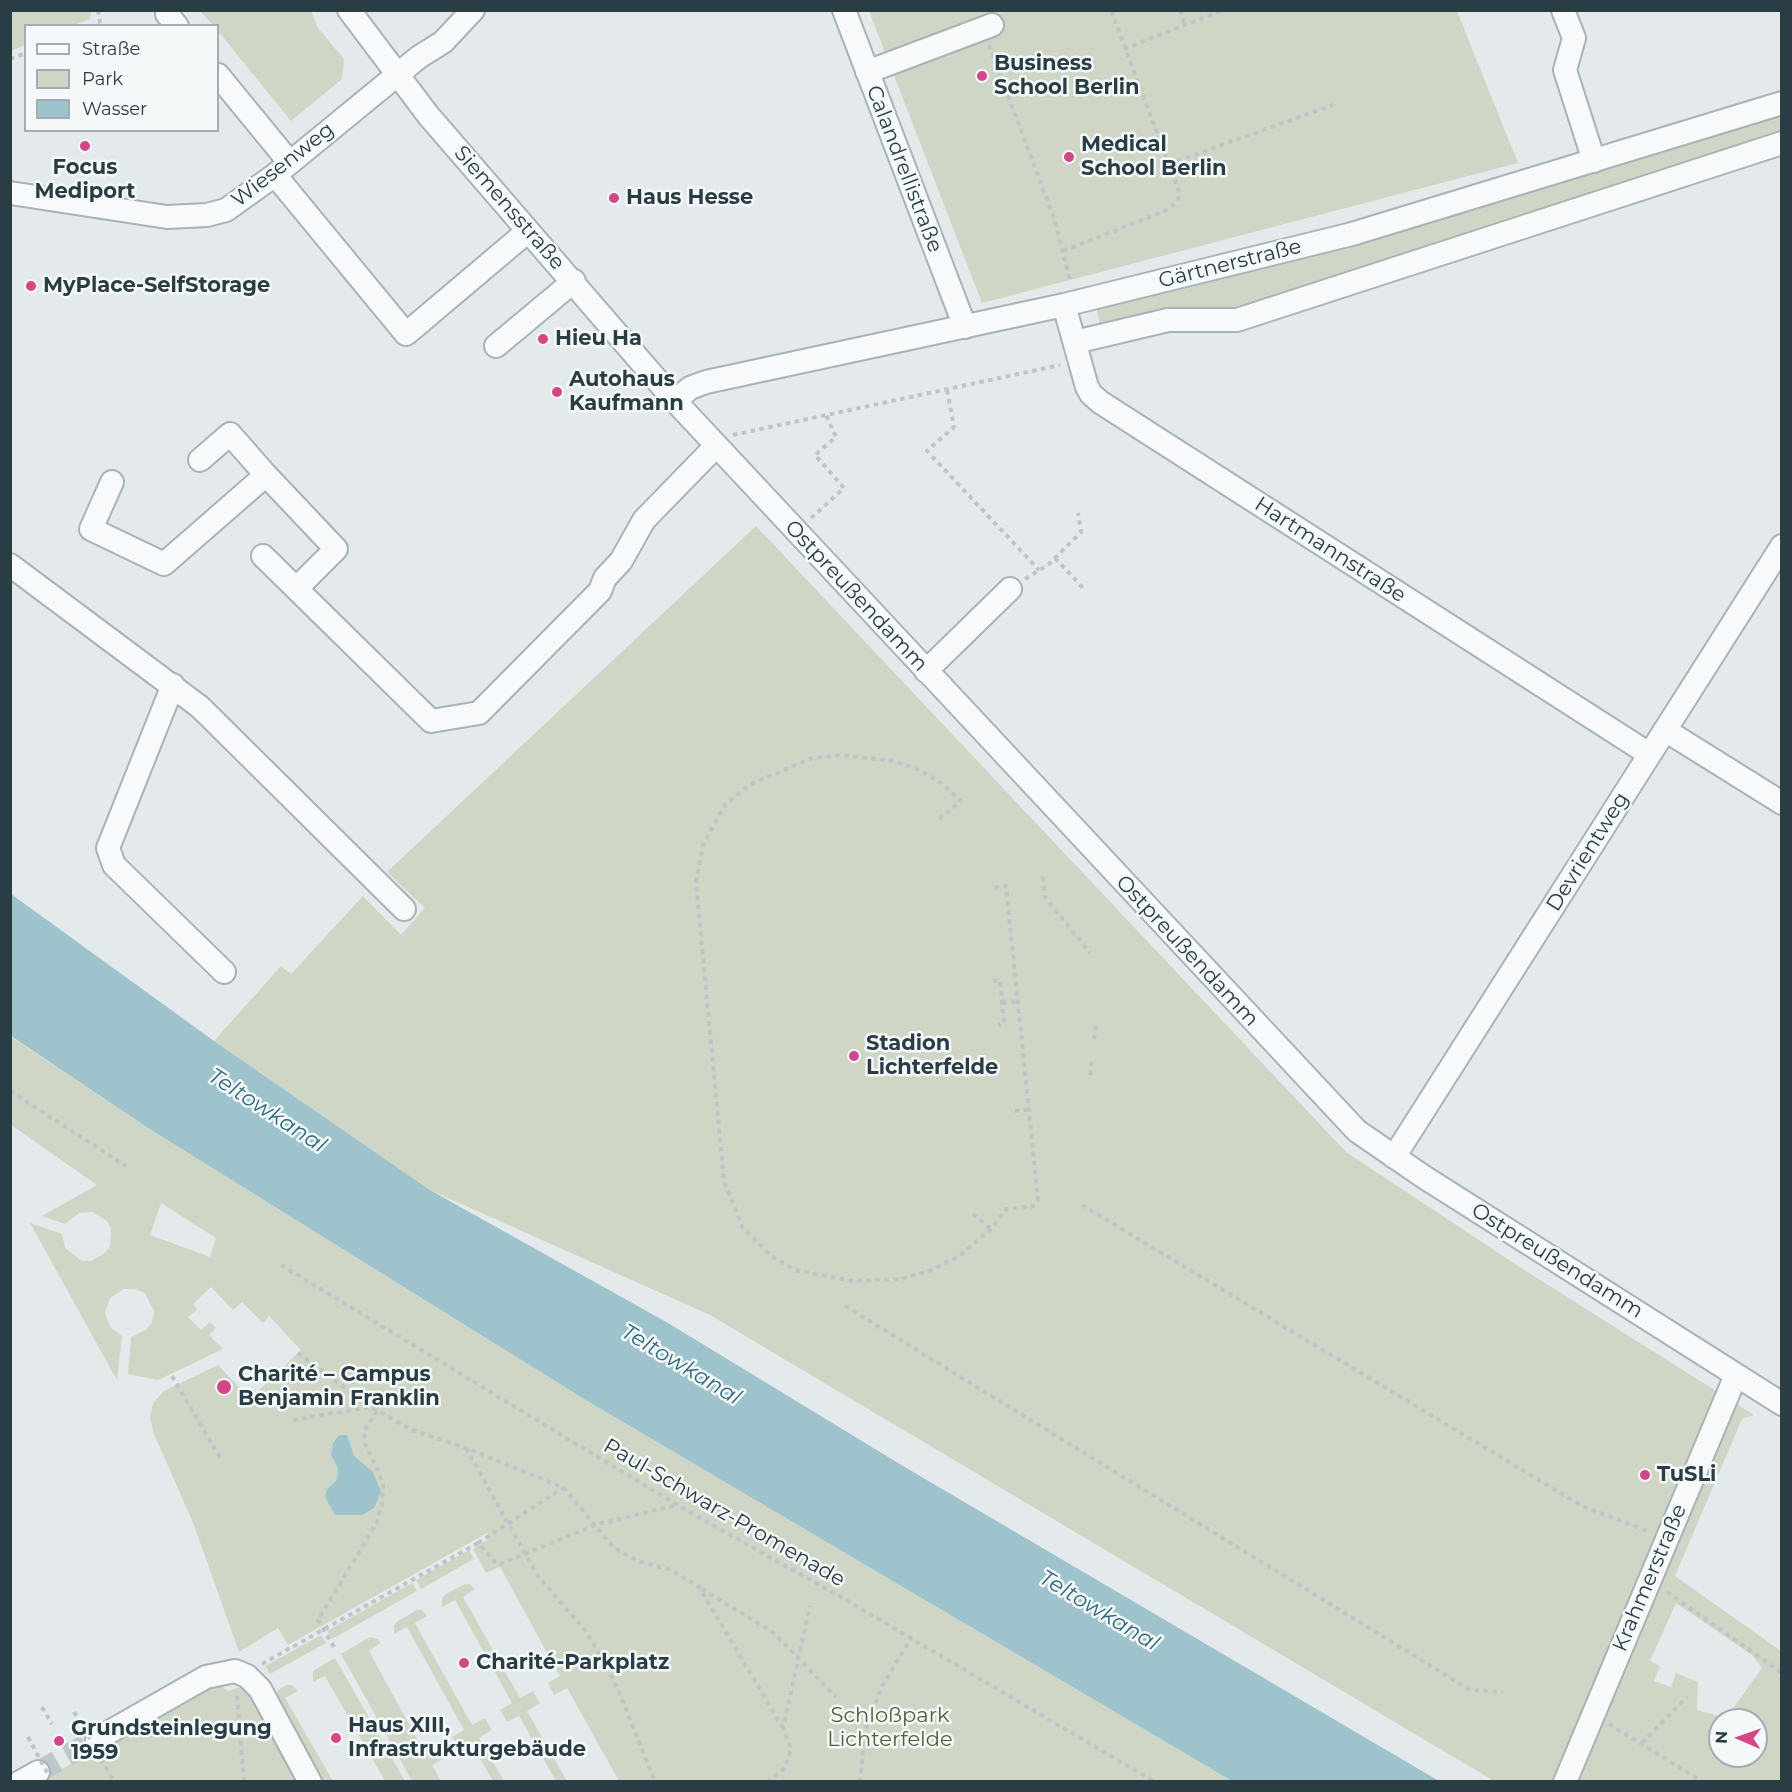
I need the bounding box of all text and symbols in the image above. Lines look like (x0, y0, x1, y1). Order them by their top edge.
legend (24, 24, 219, 132)
text: Straße (82, 38, 140, 60)
place label: Business School Berlin (994, 51, 1140, 101)
text: Park (82, 68, 123, 90)
marker: Business School Berlin (975, 69, 989, 83)
street label: Calandrellistraße (861, 82, 947, 256)
text: Wasser (82, 98, 147, 120)
street label: Wiesenweg (227, 117, 339, 213)
place label: Medical School Berlin (1081, 132, 1227, 182)
marker: Focus Mediport (78, 139, 92, 153)
street label: Siemensstraße (448, 141, 570, 275)
marker: Medical School Berlin (1062, 150, 1076, 164)
place label: Focus Mediport (35, 155, 135, 205)
place label: Haus Hesse (626, 185, 753, 211)
marker: Haus Hesse (607, 191, 621, 205)
street label: Gärtnerstraße (1156, 234, 1304, 294)
place label: MyPlace-SelfStorage (43, 273, 270, 299)
marker: MyPlace-SelfStorage (24, 279, 38, 293)
place label: Hieu Ha (555, 326, 642, 352)
marker: Hieu Ha (536, 332, 550, 346)
place label: Autohaus Kaufmann (569, 367, 684, 417)
marker: Autohaus Kaufmann (550, 385, 564, 399)
street label: Hartmannstraße (1250, 492, 1410, 608)
street label: Ostpreußendamm (779, 515, 933, 677)
street label: Devrientweg (1541, 788, 1635, 916)
street label: Ostpreußendamm (1110, 870, 1264, 1032)
place label: Stadion Lichterfelde (866, 1031, 998, 1081)
marker: Stadion Lichterfelde (847, 1049, 861, 1063)
water label: Teltowkanal (203, 1063, 331, 1159)
street label: Ostpreußendamm (1467, 1198, 1647, 1324)
water label: Teltowkanal (616, 1319, 746, 1411)
place label: Charité – Campus Benjamin Franklin (238, 1362, 440, 1412)
marker: Charité – Campus Benjamin Franklin (215, 1378, 233, 1396)
street label: Paul-Schwarz-Promenade (599, 1433, 849, 1593)
place label: TuSLi (1657, 1462, 1716, 1488)
marker: TuSLi (1638, 1468, 1652, 1482)
street label: Krahmerstraße (1608, 1501, 1692, 1655)
water label: Teltowkanal (1034, 1565, 1164, 1657)
place label: Charité-Parkplatz (476, 1650, 669, 1676)
marker: Charité-Parkplatz (457, 1656, 471, 1670)
park label: Schloßpark Lichterfelde (827, 1703, 953, 1753)
north arrow (1708, 1708, 1768, 1768)
place label: Haus XIII, Infrastrukturgebäude (348, 1713, 586, 1763)
place label: Grundsteinlegung 1959 (71, 1716, 272, 1766)
marker: Haus XIII, Infrastrukturgebäude (329, 1731, 343, 1745)
text: N (1712, 1731, 1731, 1744)
marker: Grundsteinlegung 1959 (52, 1734, 66, 1748)

